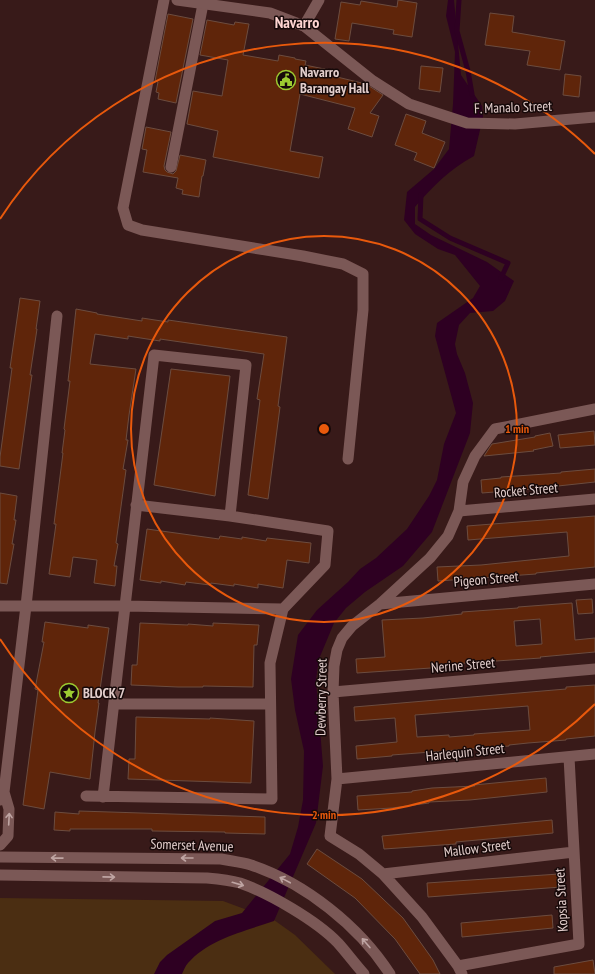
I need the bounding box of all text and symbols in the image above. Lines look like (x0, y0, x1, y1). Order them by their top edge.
district label: Navarro (275, 12, 319, 32)
place label: Navarro Barangay Hall (300, 63, 369, 97)
public building icon: Navarro Barangay Hall (275, 69, 297, 91)
street label: F. Manalo Street (474, 97, 552, 117)
text: 1 min (505, 421, 529, 436)
centre of rings (317, 422, 331, 436)
street label: Rocket Street (493, 478, 559, 502)
street label: Pigeon Street (453, 567, 519, 591)
street label: Nerine Street (430, 653, 496, 677)
street label: Dewberry Street (311, 658, 331, 736)
place icon: BLOCK 7 (58, 682, 80, 704)
place label: BLOCK 7 (83, 684, 126, 702)
street label: Harlequin Street (425, 739, 505, 765)
text: 2 min (312, 807, 336, 822)
one-way arrow (5, 813, 12, 826)
street label: Somerset Avenue (150, 835, 234, 855)
street label: Mallow Street (443, 835, 511, 861)
one-way arrow (51, 854, 64, 861)
one-way arrow (181, 854, 194, 862)
street label: Kopsia Street (550, 868, 572, 932)
one-way arrow (102, 873, 115, 881)
one-way arrow (279, 875, 291, 883)
one-way arrow (232, 880, 245, 888)
one-way arrow (362, 939, 371, 949)

